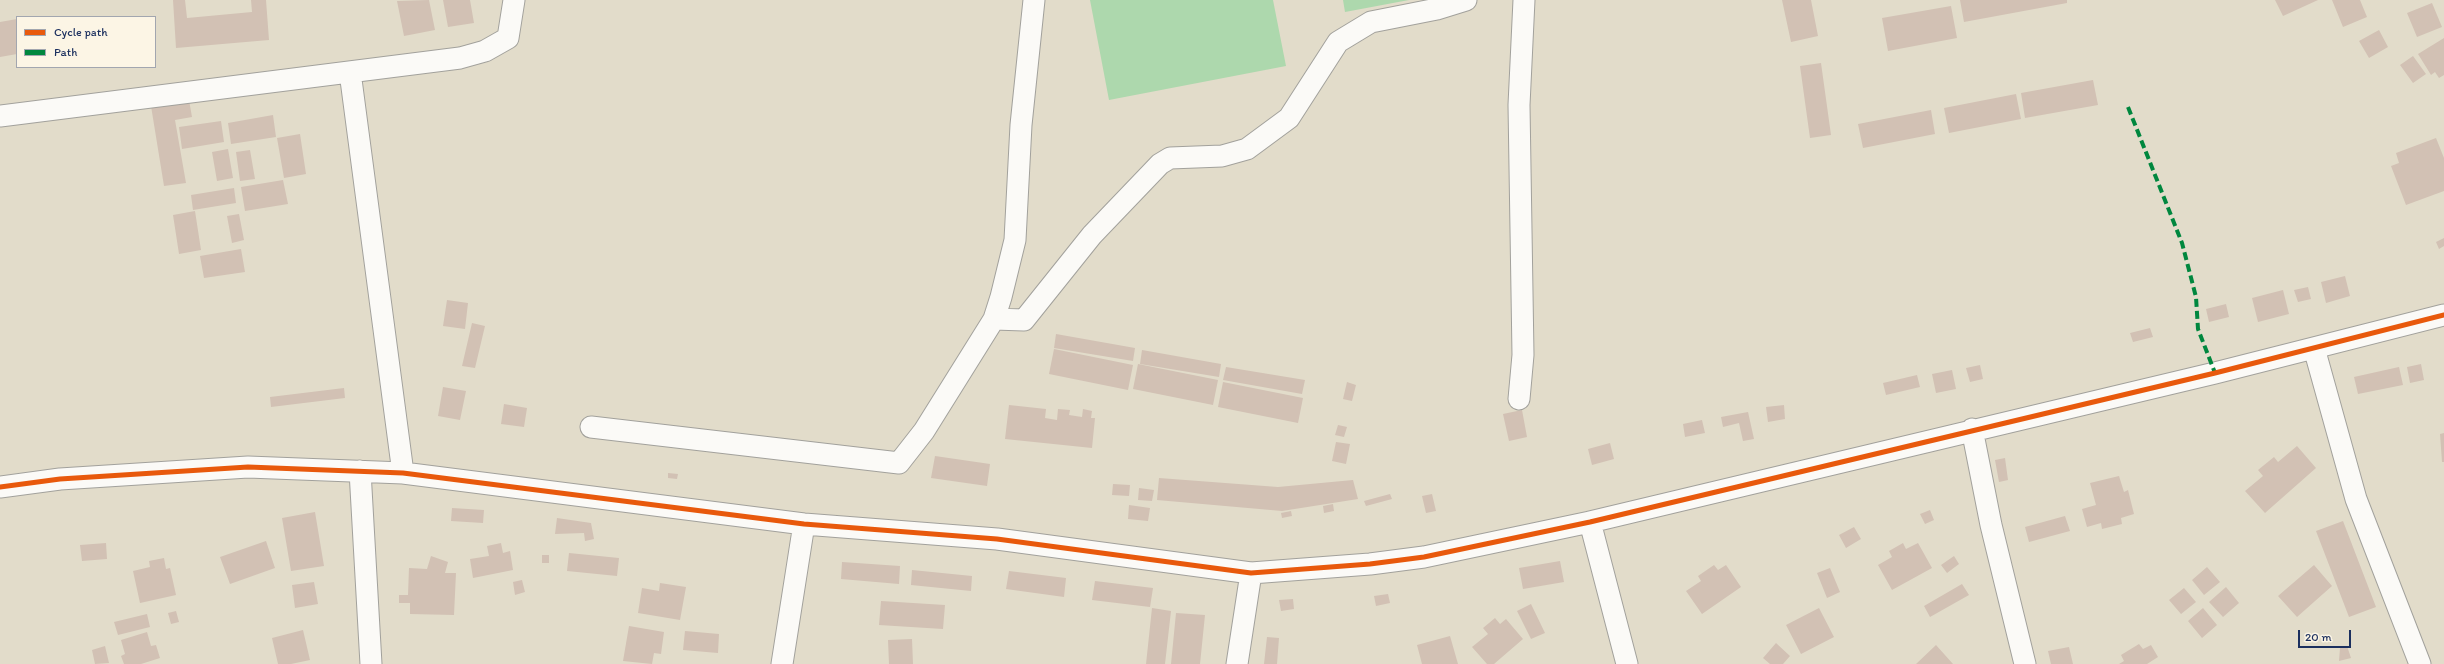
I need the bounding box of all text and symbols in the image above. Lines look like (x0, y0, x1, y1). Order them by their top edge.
legend (16, 16, 156, 68)
text: Cycle path (54, 25, 108, 39)
text: Path (54, 45, 77, 59)
scale bar (2300, 622, 2353, 648)
text: 20 m (2305, 630, 2332, 644)

